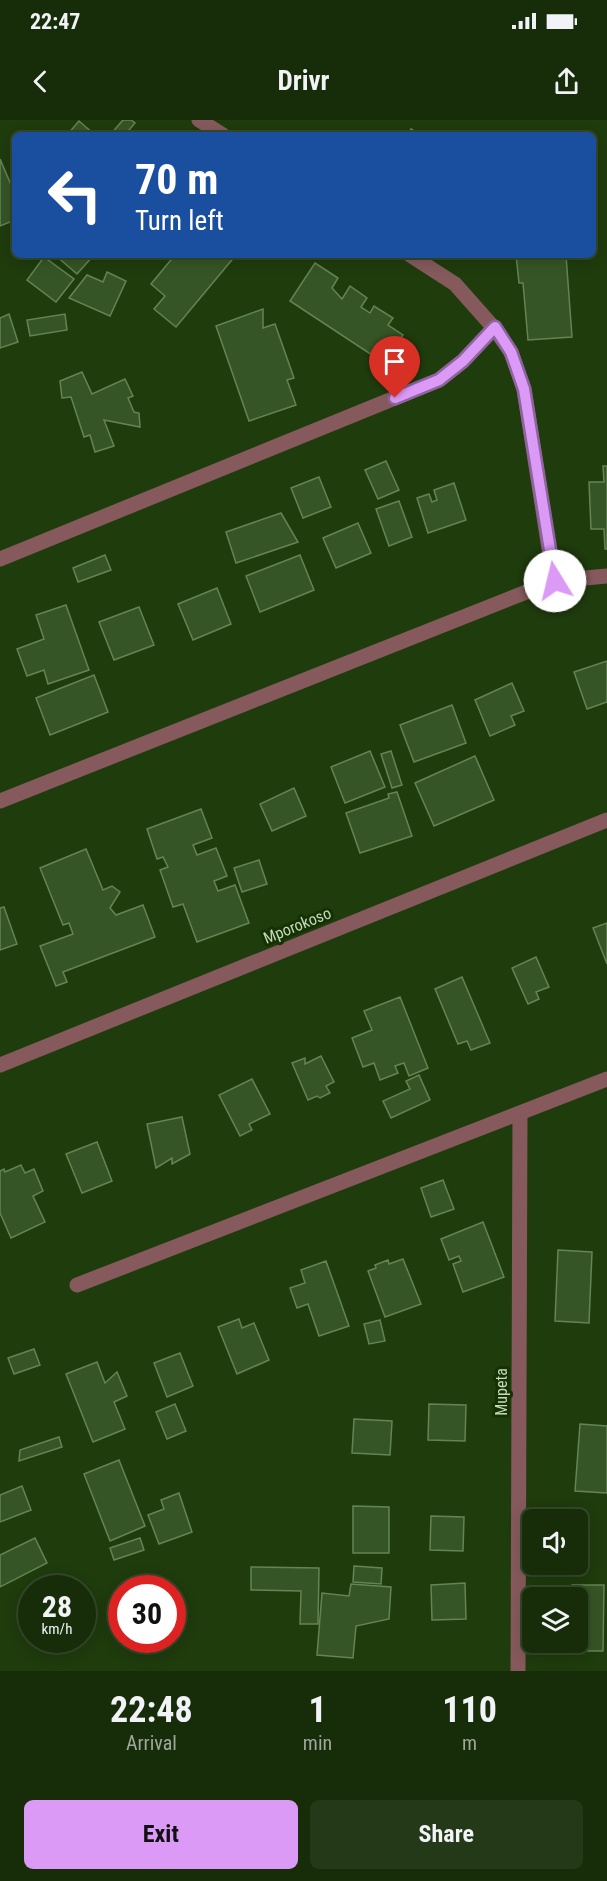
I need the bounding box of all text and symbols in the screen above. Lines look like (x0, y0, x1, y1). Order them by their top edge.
text: 22:47 (30, 9, 81, 34)
icon: back (24, 65, 57, 98)
text: Drivr (277, 65, 330, 97)
icon: share (550, 65, 583, 98)
text: 70 m (135, 155, 218, 204)
icon: left (36, 156, 114, 234)
text: Turn left (135, 205, 224, 237)
pin (369, 336, 420, 398)
icon: arrive (378, 345, 411, 378)
position arrow (523, 549, 587, 613)
street label: Mporokoso (261, 903, 334, 948)
street label: Mupeta (492, 1368, 511, 1416)
map controls (522, 1509, 588, 1653)
button: sound (522, 1509, 588, 1575)
speed limit sign: 30 (108, 1575, 186, 1653)
button: layers (522, 1587, 588, 1653)
text: 28 (42, 1589, 72, 1624)
text: km/h (42, 1620, 72, 1638)
text: 22:48 (110, 1689, 193, 1731)
text: 1 (308, 1689, 327, 1731)
text: 110 (442, 1689, 497, 1731)
text: Arrival (126, 1731, 177, 1755)
text: min (303, 1731, 332, 1755)
text: m (462, 1731, 477, 1755)
button: Exit (24, 1800, 298, 1869)
button: Share (310, 1800, 583, 1869)

